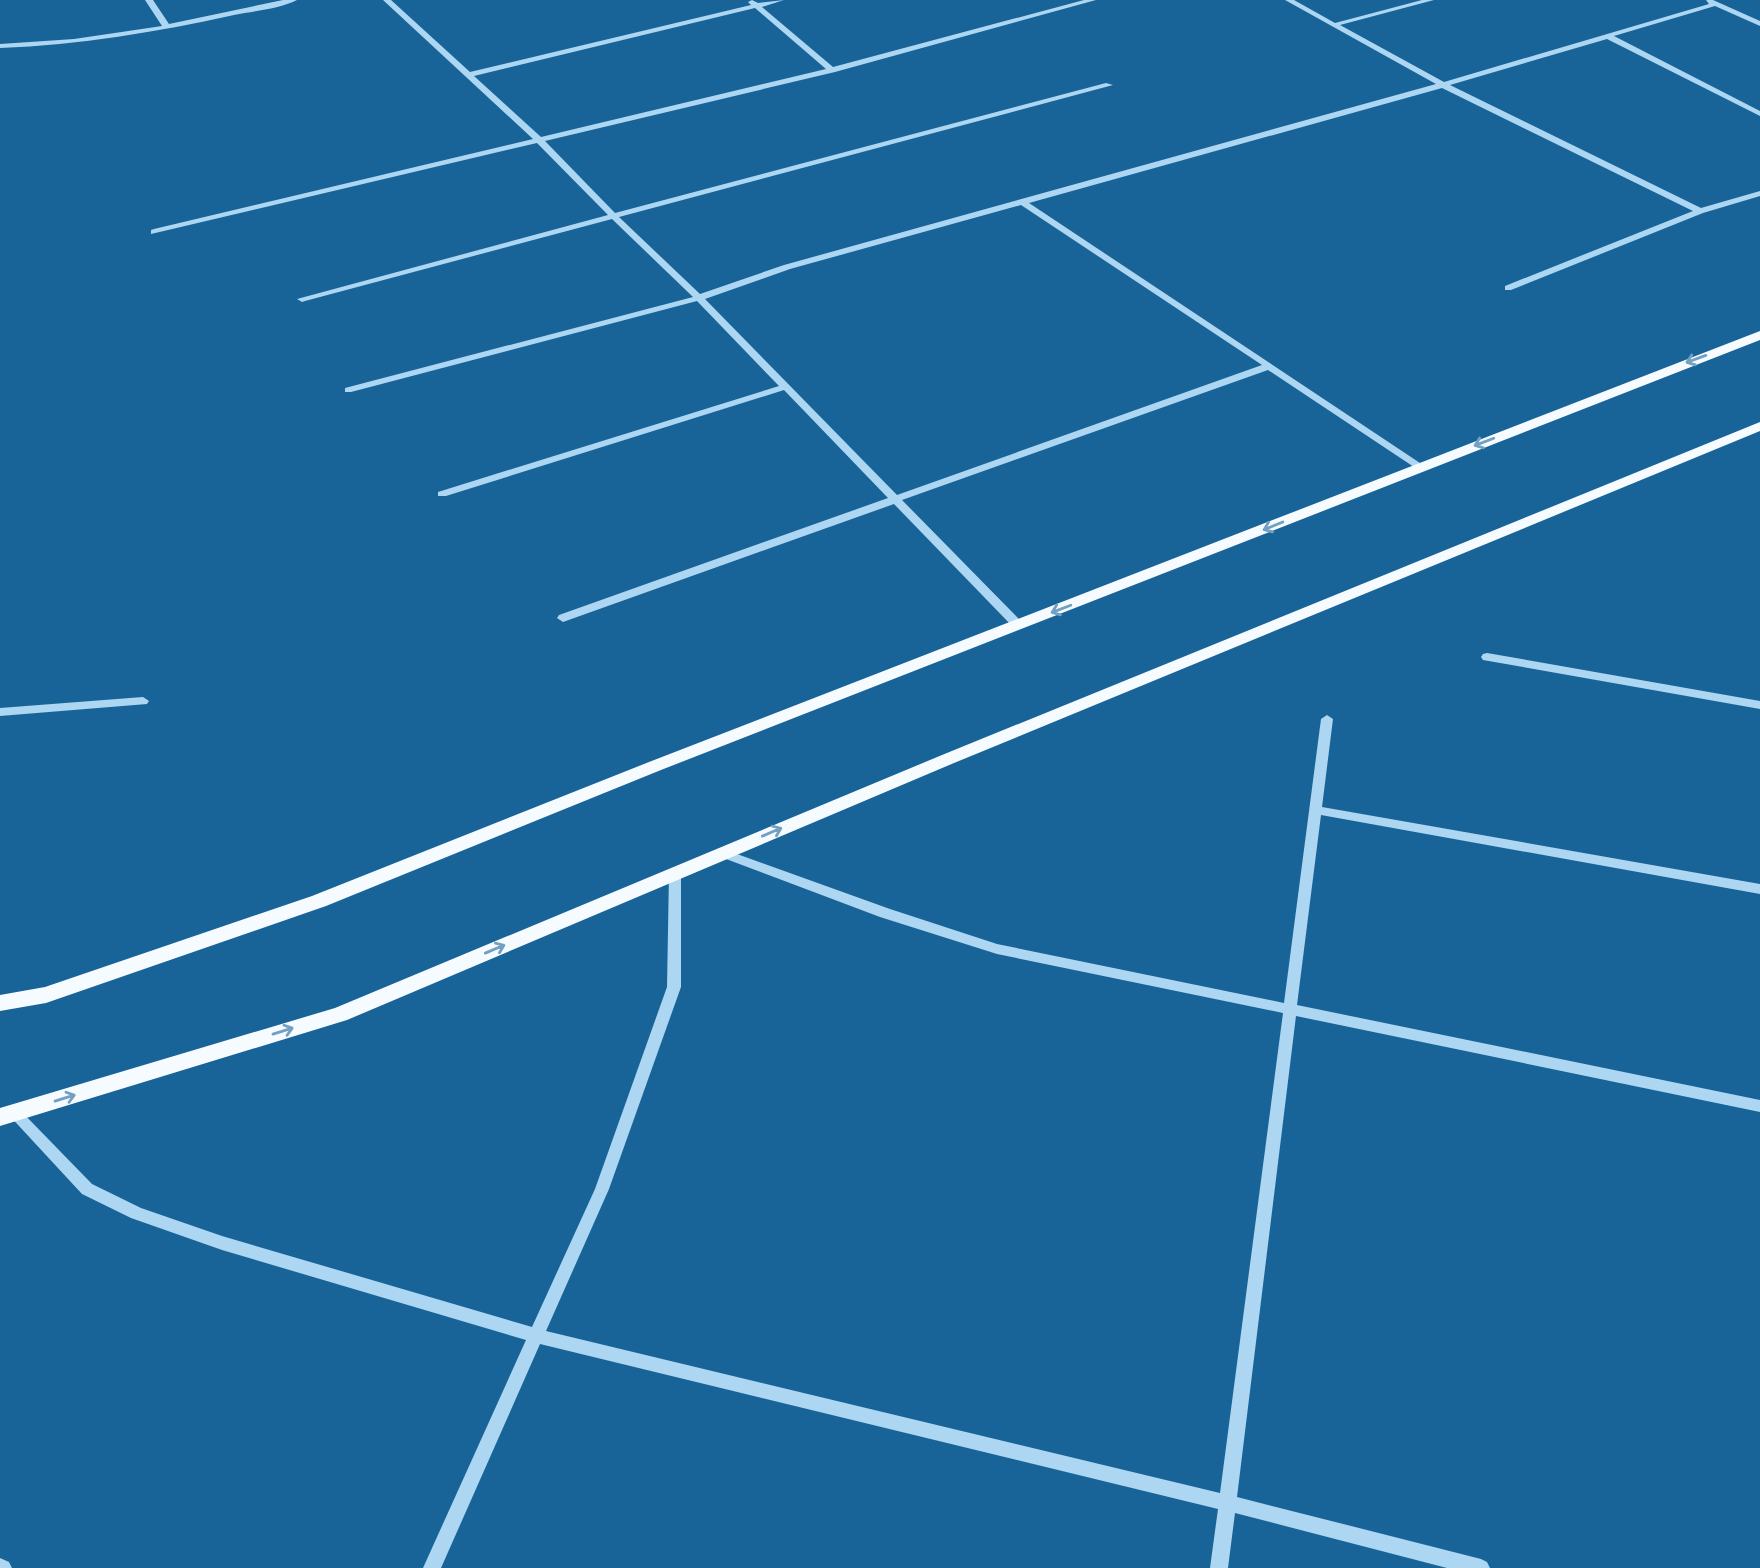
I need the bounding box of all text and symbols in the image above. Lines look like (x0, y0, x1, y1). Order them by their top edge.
one-way arrow (1685, 353, 1707, 366)
one-way arrow (1474, 436, 1496, 449)
one-way arrow (1263, 521, 1284, 534)
one-way arrow (1050, 603, 1072, 616)
one-way arrow (761, 825, 783, 838)
one-way arrow (483, 941, 505, 954)
one-way arrow (272, 1024, 294, 1037)
one-way arrow (54, 1090, 76, 1103)

